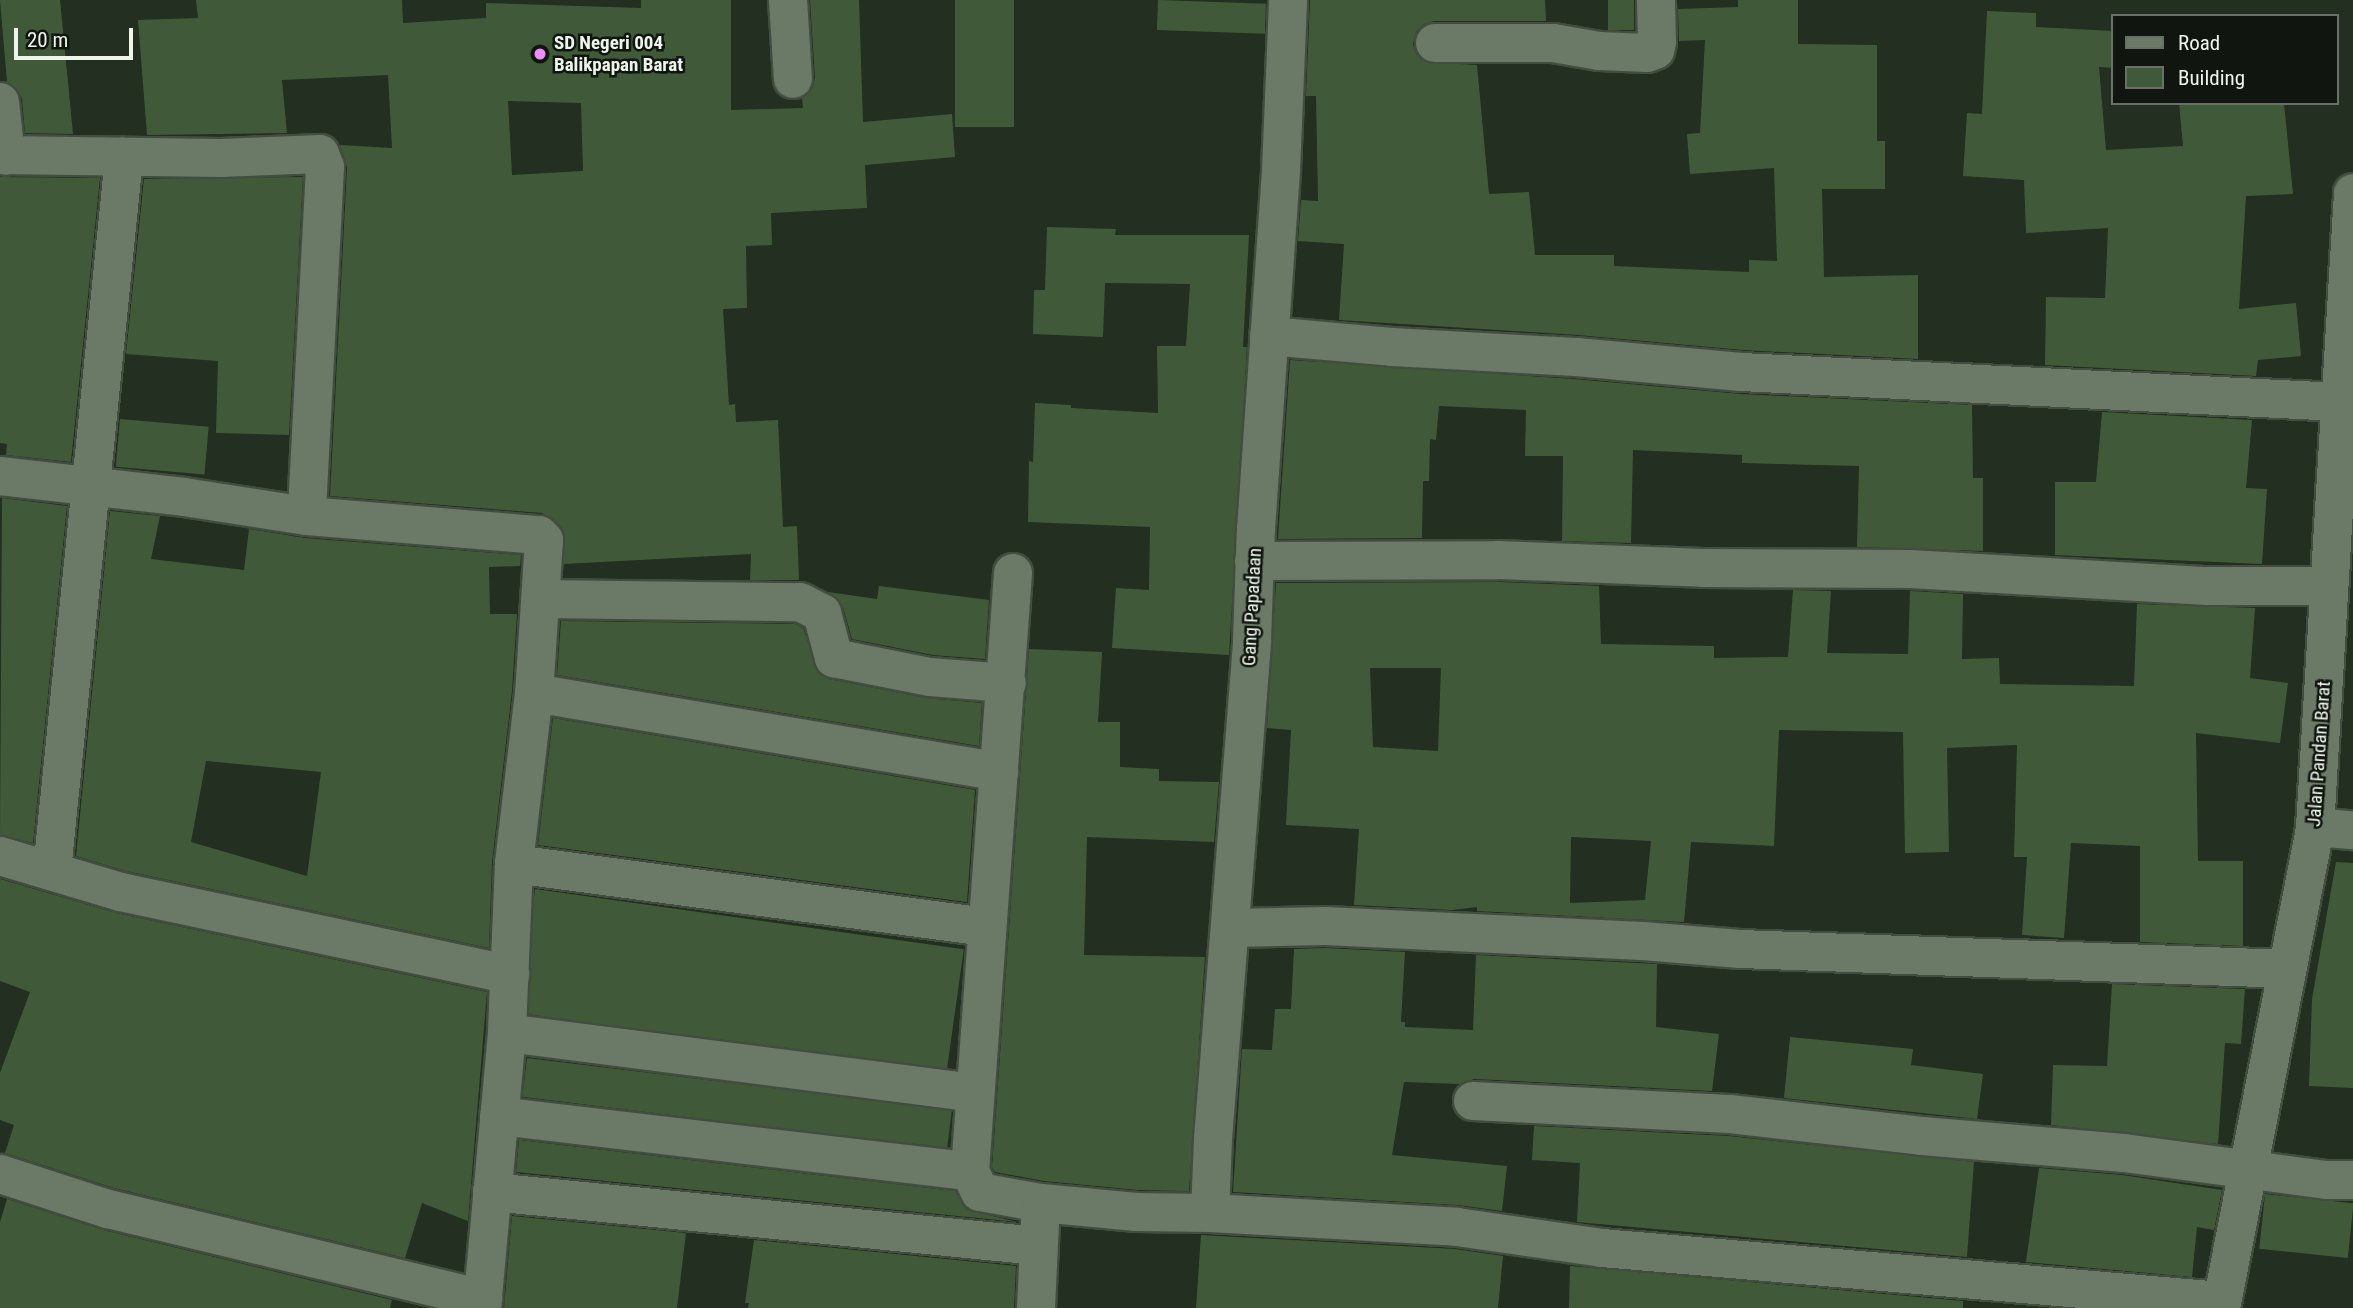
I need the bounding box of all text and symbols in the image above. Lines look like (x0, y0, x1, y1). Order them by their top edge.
scale bar (18, 14, 136, 58)
legend (2112, 14, 2339, 105)
text: 20 m (27, 28, 68, 52)
text: Road (2178, 31, 2220, 55)
place label: SD Negeri 004 Balikpapan Barat (554, 32, 683, 76)
marker: SD Negeri 004 Balikpapan Barat (532, 46, 548, 62)
text: Building (2178, 66, 2245, 90)
street label: Gang Papadaan (1238, 547, 1266, 667)
street label: Jalan Pandan Barat (2303, 681, 2335, 827)

